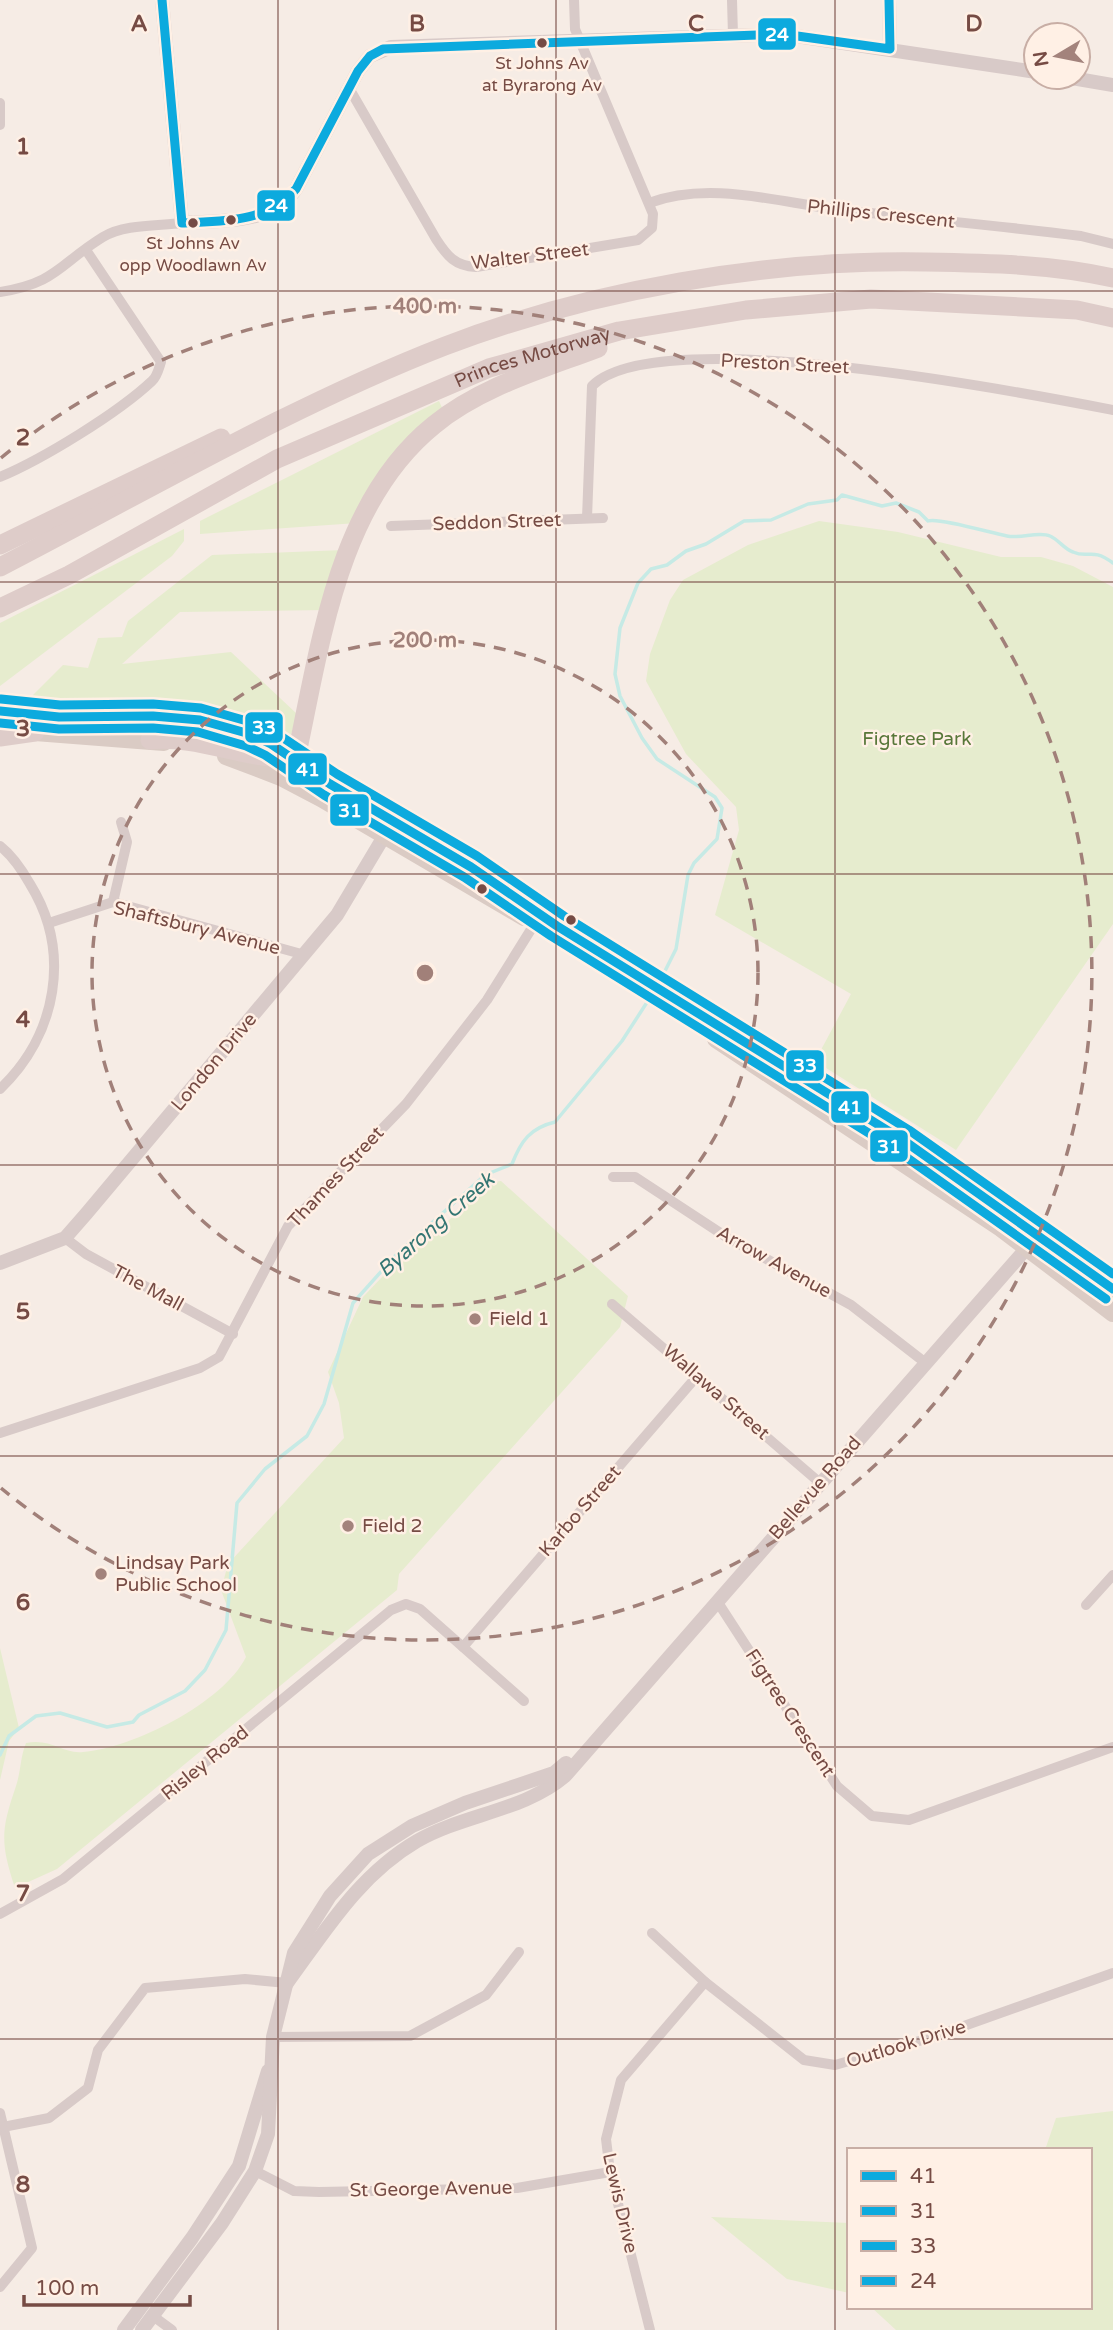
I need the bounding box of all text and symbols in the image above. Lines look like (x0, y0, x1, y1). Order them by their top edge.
text: A (130, 10, 148, 38)
text: B (409, 10, 425, 38)
text: C (688, 10, 704, 38)
text: D (965, 10, 983, 38)
line badge: 24 (757, 17, 797, 51)
north arrow (1022, 21, 1092, 91)
text: 24 (765, 24, 789, 46)
marker: St Johns Av at Byrarong Av (535, 36, 549, 50)
text: N (1029, 49, 1053, 68)
place label: St Johns Av at Byrarong Av (482, 53, 602, 96)
text: 1 (16, 133, 30, 161)
line badge: 24 (256, 189, 296, 222)
text: 24 (264, 195, 288, 217)
street label: Phillips Crescent (806, 195, 956, 233)
unlabelled marker (224, 213, 238, 227)
marker: St Johns Av opp Woodlawn Av (186, 216, 200, 230)
place label: St Johns Av opp Woodlawn Av (120, 233, 266, 276)
street label: Walter Street (470, 238, 590, 274)
text: 400 m (393, 294, 457, 319)
street label: Princes Motorway (451, 323, 613, 393)
street label: Preston Street (720, 350, 850, 378)
text: 2 (16, 424, 30, 452)
street label: Seddon Street (432, 509, 562, 535)
text: 200 m (393, 628, 457, 653)
line badge: 33 (244, 711, 284, 744)
text: 3 (16, 715, 30, 743)
text: 33 (252, 717, 276, 739)
park label: Figtree Park (862, 728, 972, 750)
line badge: 41 (287, 752, 328, 786)
text: 41 (296, 759, 320, 781)
line badge: 31 (329, 793, 370, 827)
text: 31 (338, 800, 362, 822)
unlabelled marker (475, 882, 489, 896)
street label: Shaftsbury Avenue (111, 897, 283, 959)
unlabelled marker (564, 913, 578, 927)
centre of rings (413, 961, 437, 985)
text: 4 (16, 1006, 31, 1034)
street label: London Drive (167, 1009, 261, 1115)
line badge: 33 (785, 1049, 825, 1082)
text: 33 (793, 1055, 817, 1077)
line badge: 41 (830, 1090, 870, 1124)
text: 41 (838, 1097, 862, 1119)
street label: Thames Street (284, 1122, 388, 1232)
line badge: 31 (869, 1129, 909, 1163)
text: 31 (877, 1136, 901, 1158)
water label: Byarong Creek (372, 1166, 501, 1283)
street label: Arrow Avenue (713, 1221, 835, 1303)
street label: The Mall (109, 1260, 187, 1316)
text: 5 (16, 1298, 30, 1326)
place label: Field 1 (489, 1308, 549, 1330)
marker: Field 1 (467, 1311, 483, 1327)
street label: Wallawa Street (658, 1340, 774, 1444)
street label: Bellevue Road (764, 1432, 866, 1544)
street label: Karbo Street (534, 1461, 626, 1561)
place label: Field 2 (362, 1515, 422, 1537)
marker: Field 2 (340, 1518, 356, 1534)
place label: Lindsay Park Public School (115, 1552, 237, 1596)
marker: Lindsay Park Public School (93, 1566, 109, 1582)
text: 6 (16, 1589, 30, 1617)
street label: Figtree Crescent (740, 1645, 840, 1781)
street label: Risley Road (157, 1721, 253, 1805)
text: 7 (16, 1880, 30, 1908)
street label: Outlook Drive (843, 2015, 969, 2073)
legend (847, 2148, 1092, 2309)
street label: Lewis Drive (598, 2151, 642, 2255)
text: 41 (910, 2164, 936, 2189)
text: 8 (16, 2171, 30, 2199)
street label: St George Avenue (349, 2177, 513, 2201)
text: 31 (910, 2199, 936, 2224)
text: 33 (910, 2234, 936, 2259)
scale bar (24, 2264, 191, 2308)
text: 24 (910, 2269, 936, 2294)
text: 100 m (35, 2276, 99, 2301)

